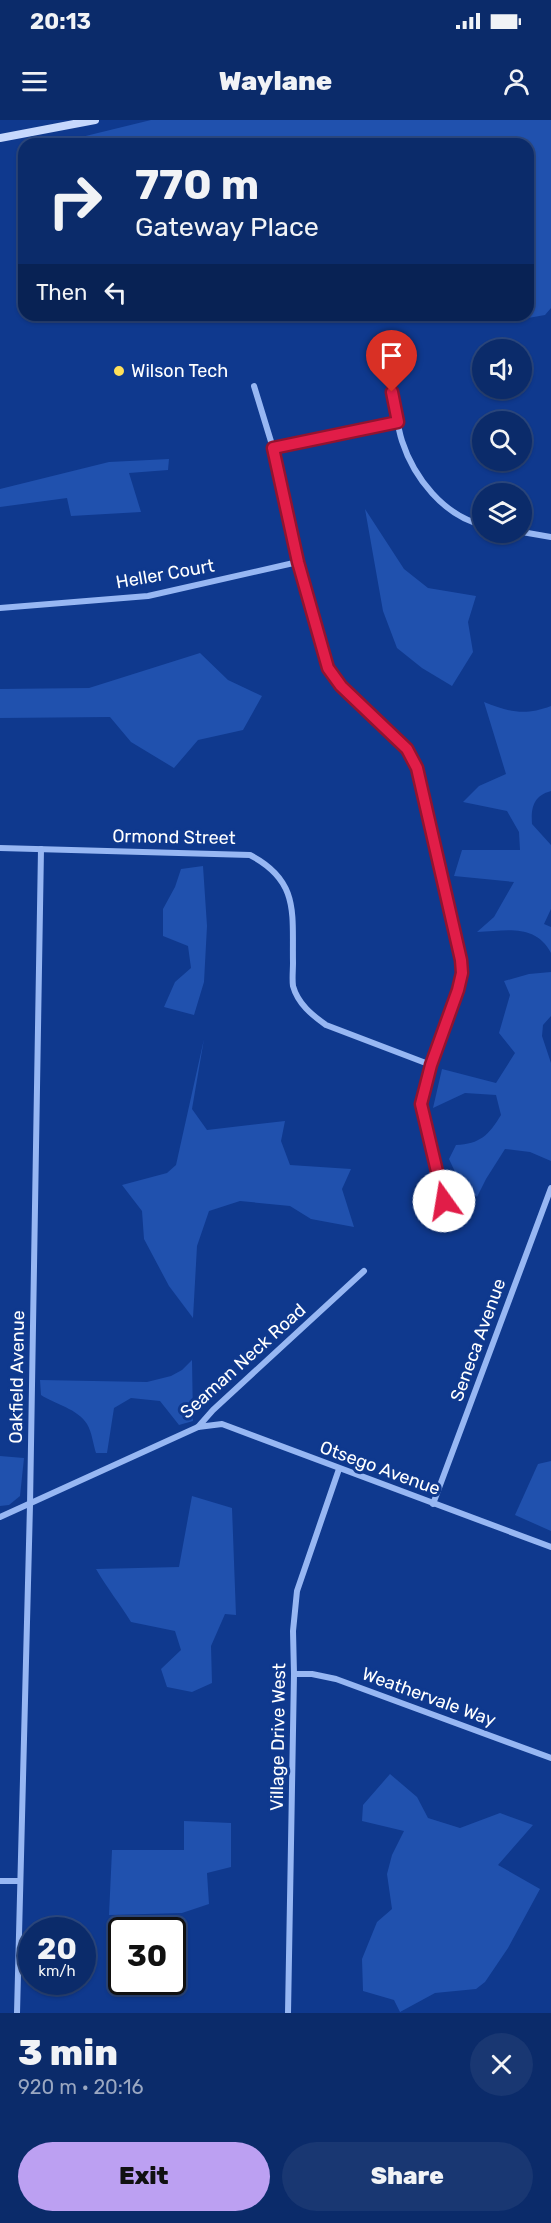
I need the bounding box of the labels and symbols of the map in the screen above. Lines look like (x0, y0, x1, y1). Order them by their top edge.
pin (366, 330, 417, 392)
place label: Wilson Tech (131, 360, 228, 382)
marker: Wilson Tech (112, 364, 126, 378)
street label: Heller Court (114, 555, 216, 593)
street label: Ormond Street (112, 825, 236, 849)
position arrow (412, 1169, 476, 1233)
street label: Seneca Avenue (446, 1276, 510, 1404)
street label: Seaman Neck Road (176, 1299, 310, 1423)
street label: Oakfield Avenue (5, 1310, 29, 1444)
street label: Otsego Avenue (317, 1436, 443, 1500)
street label: Village Drive West (266, 1663, 290, 1811)
street label: Weathervale Way (359, 1663, 499, 1731)
speed limit sign: 30 (108, 1917, 186, 1995)

